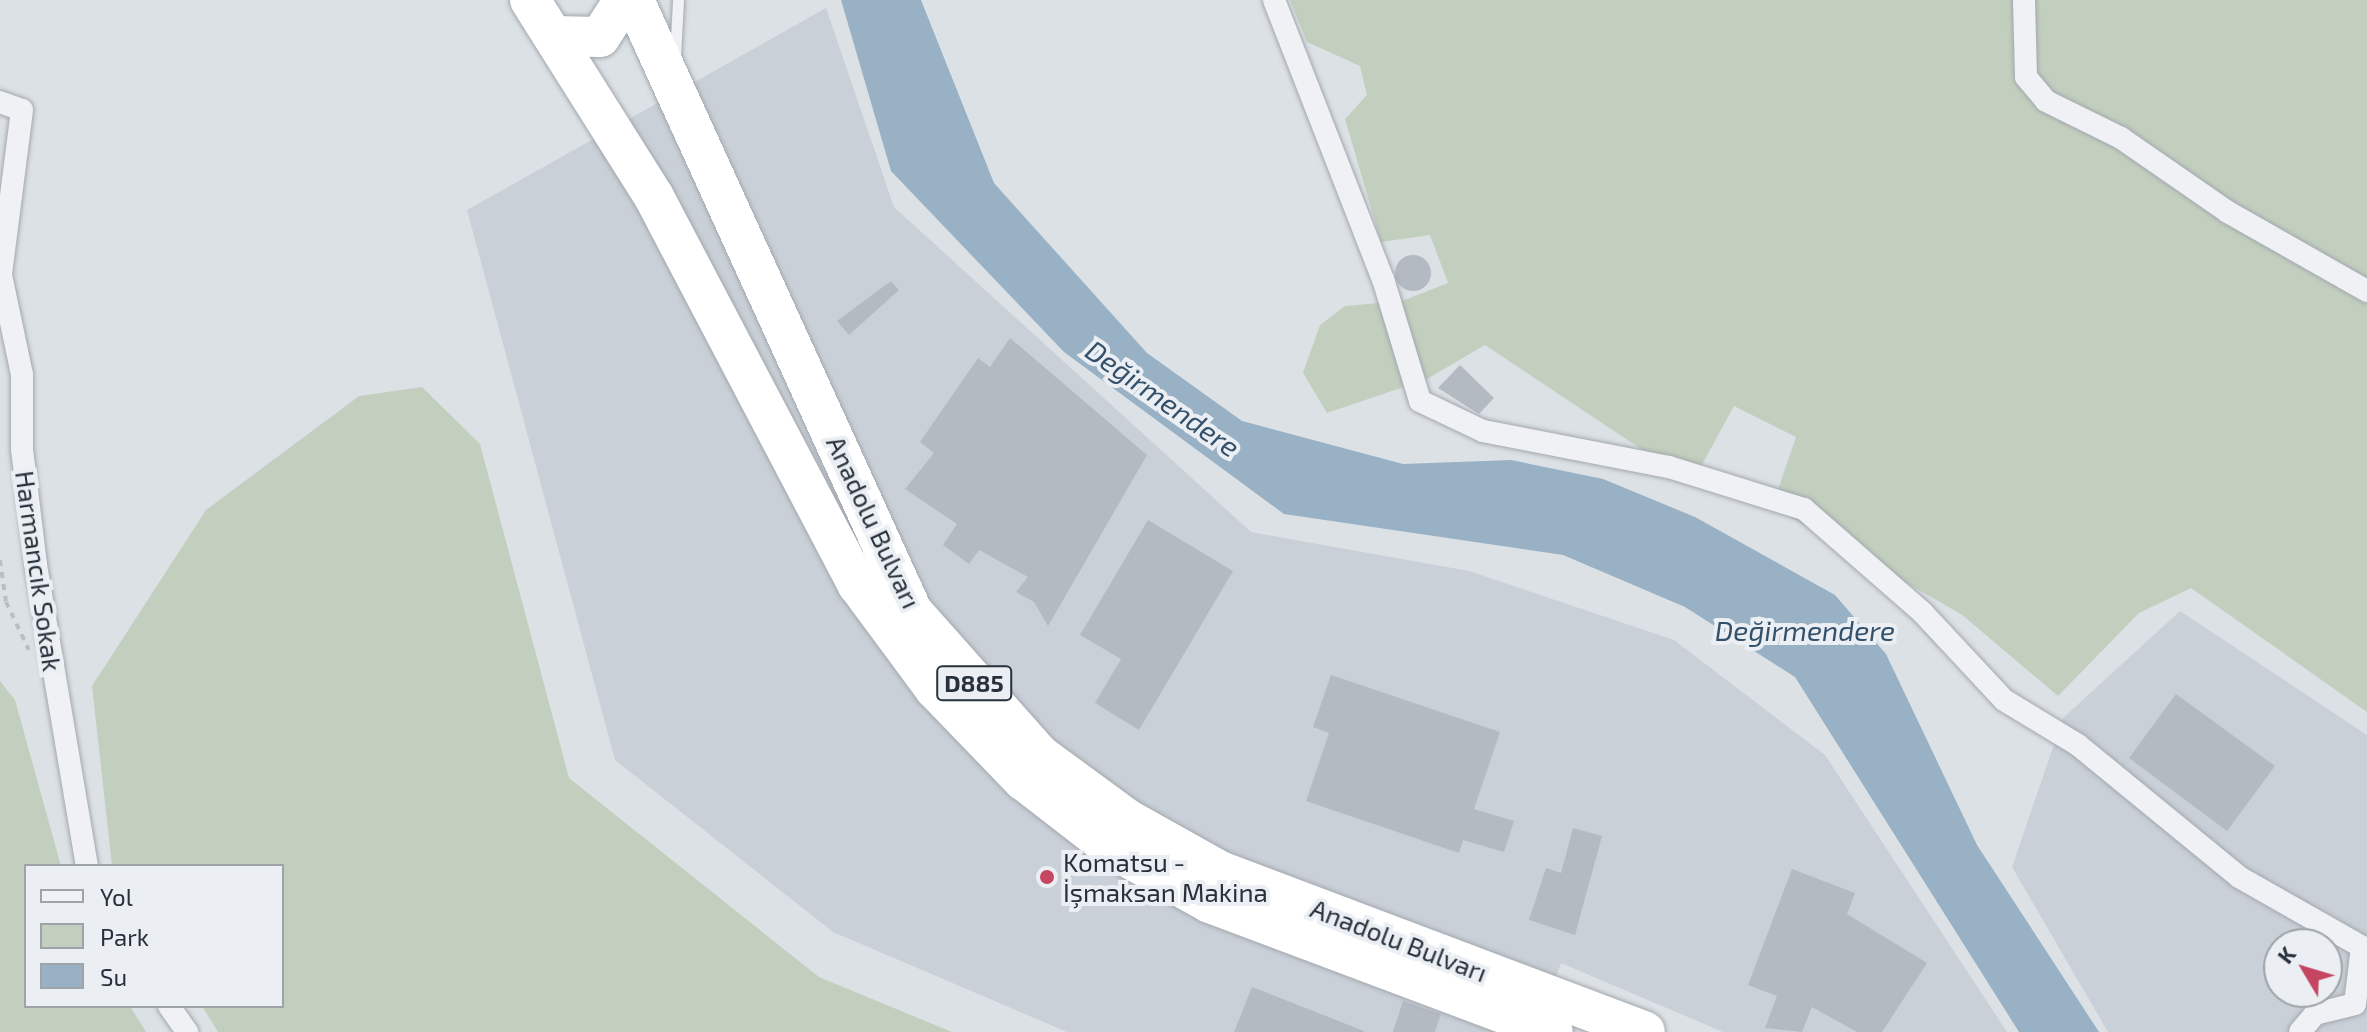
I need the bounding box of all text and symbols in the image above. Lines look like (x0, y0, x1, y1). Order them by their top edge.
water label: Değirmendere (1080, 333, 1246, 463)
street label: Anadolu Bulvarı (820, 431, 928, 613)
street label: Harmancık Sokak (9, 469, 69, 673)
water label: Değirmendere (1715, 613, 1895, 647)
road number: D885 (936, 663, 1012, 703)
place label: Komatsu - İşmaksan Makina (1063, 846, 1268, 908)
legend (24, 864, 284, 1008)
marker: Komatsu - İşmaksan Makina (1038, 868, 1056, 886)
text: Yol (100, 882, 133, 911)
street label: Anadolu Bulvarı (1306, 892, 1492, 988)
text: Park (100, 922, 149, 951)
north arrow (2263, 928, 2343, 1008)
text: K (2271, 941, 2300, 968)
text: Su (100, 962, 127, 991)

